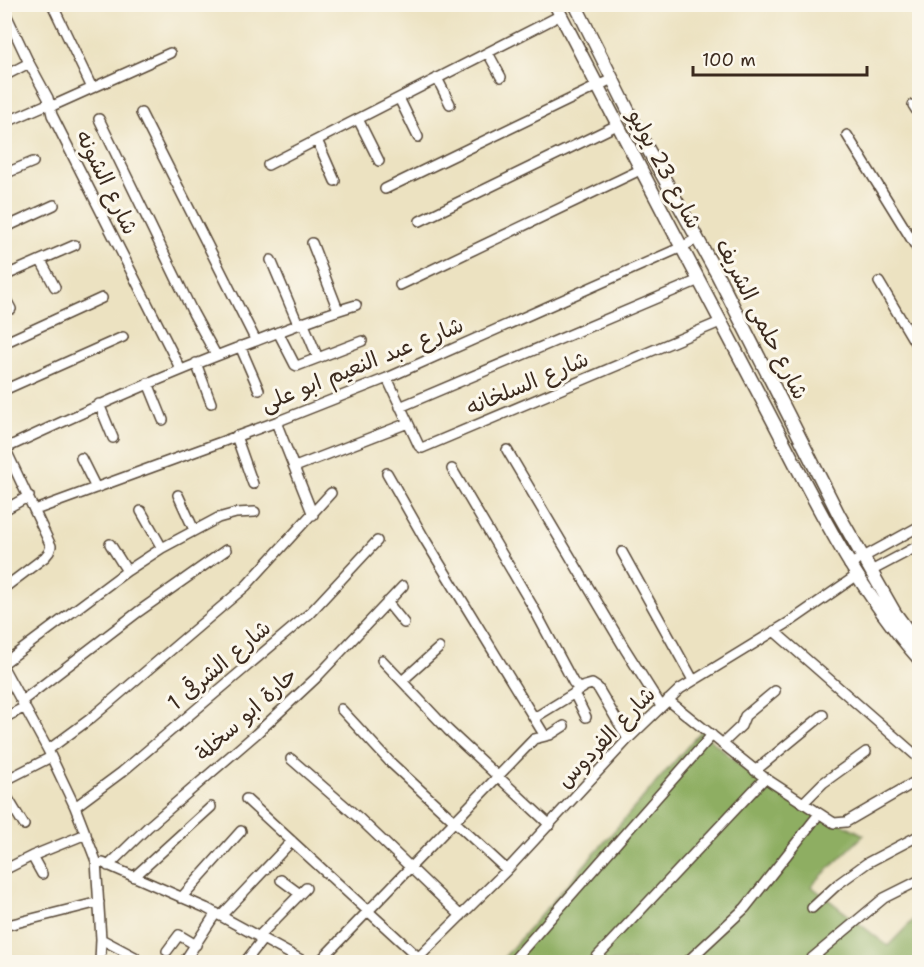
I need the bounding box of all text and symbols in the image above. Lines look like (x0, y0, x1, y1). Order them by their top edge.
scale bar (693, 39, 867, 77)
text: 100 m (702, 48, 756, 72)
street label: شارع 23 يوليو (620, 103, 709, 234)
street label: شارع الشونه (68, 125, 145, 240)
street label: شارع حلمى الشريف (708, 234, 815, 405)
street label: شارع عبد النعيم ابو على (256, 310, 468, 420)
street label: شارع السلخانه (461, 344, 593, 423)
street label: شارع الشرقى 1 (161, 613, 277, 718)
street label: حارة ابو سخلة (189, 661, 303, 767)
street label: شارع الفردوس (550, 680, 662, 795)

